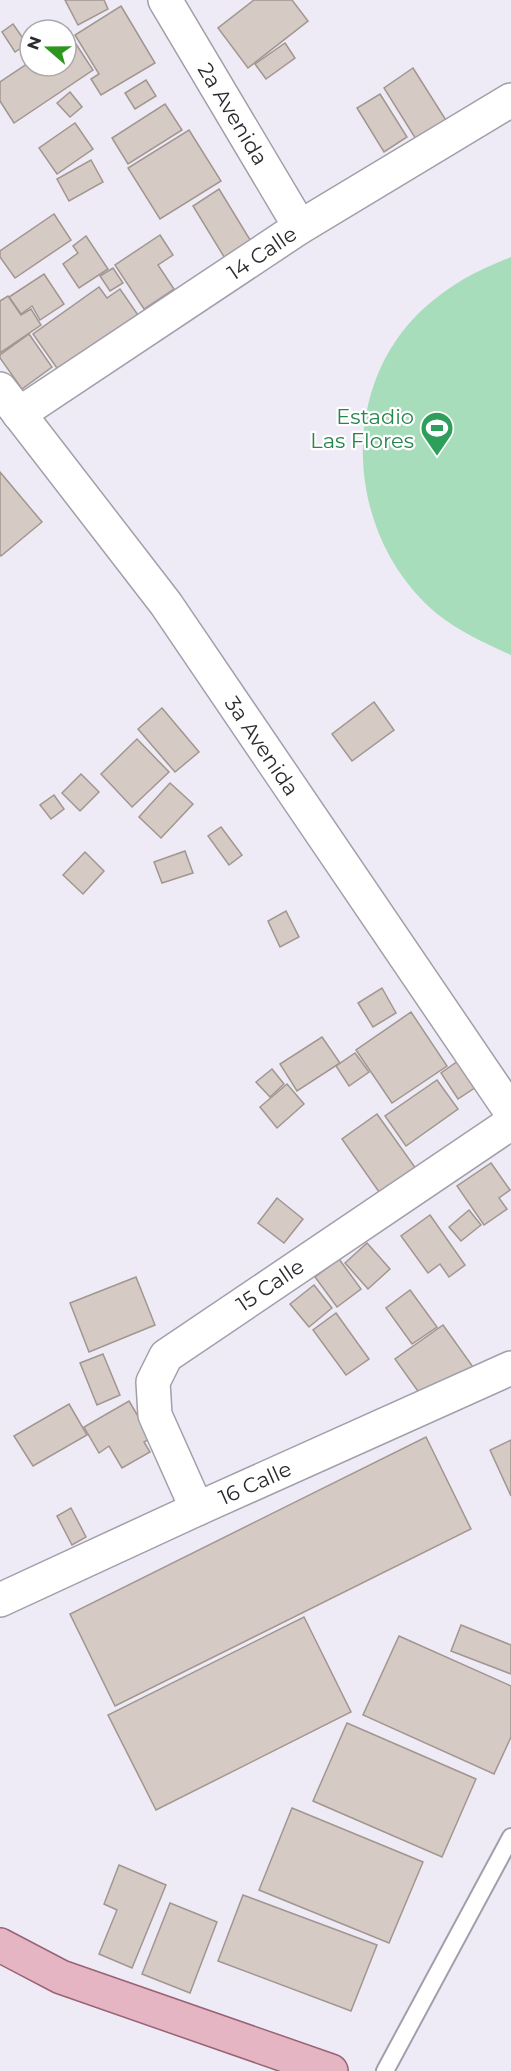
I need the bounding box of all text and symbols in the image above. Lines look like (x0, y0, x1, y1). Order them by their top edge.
north arrow (18, 18, 78, 78)
text: N (23, 34, 46, 52)
street label: 2a Avenida (193, 58, 273, 170)
street label: 14 Calle (223, 221, 301, 285)
place label: Estadio Las Flores (310, 404, 414, 453)
sports icon: Estadio Las Flores (419, 410, 455, 457)
street label: 3a Avenida (220, 692, 304, 800)
street label: 15 Calle (231, 1253, 309, 1317)
street label: 16 Calle (215, 1456, 295, 1510)

